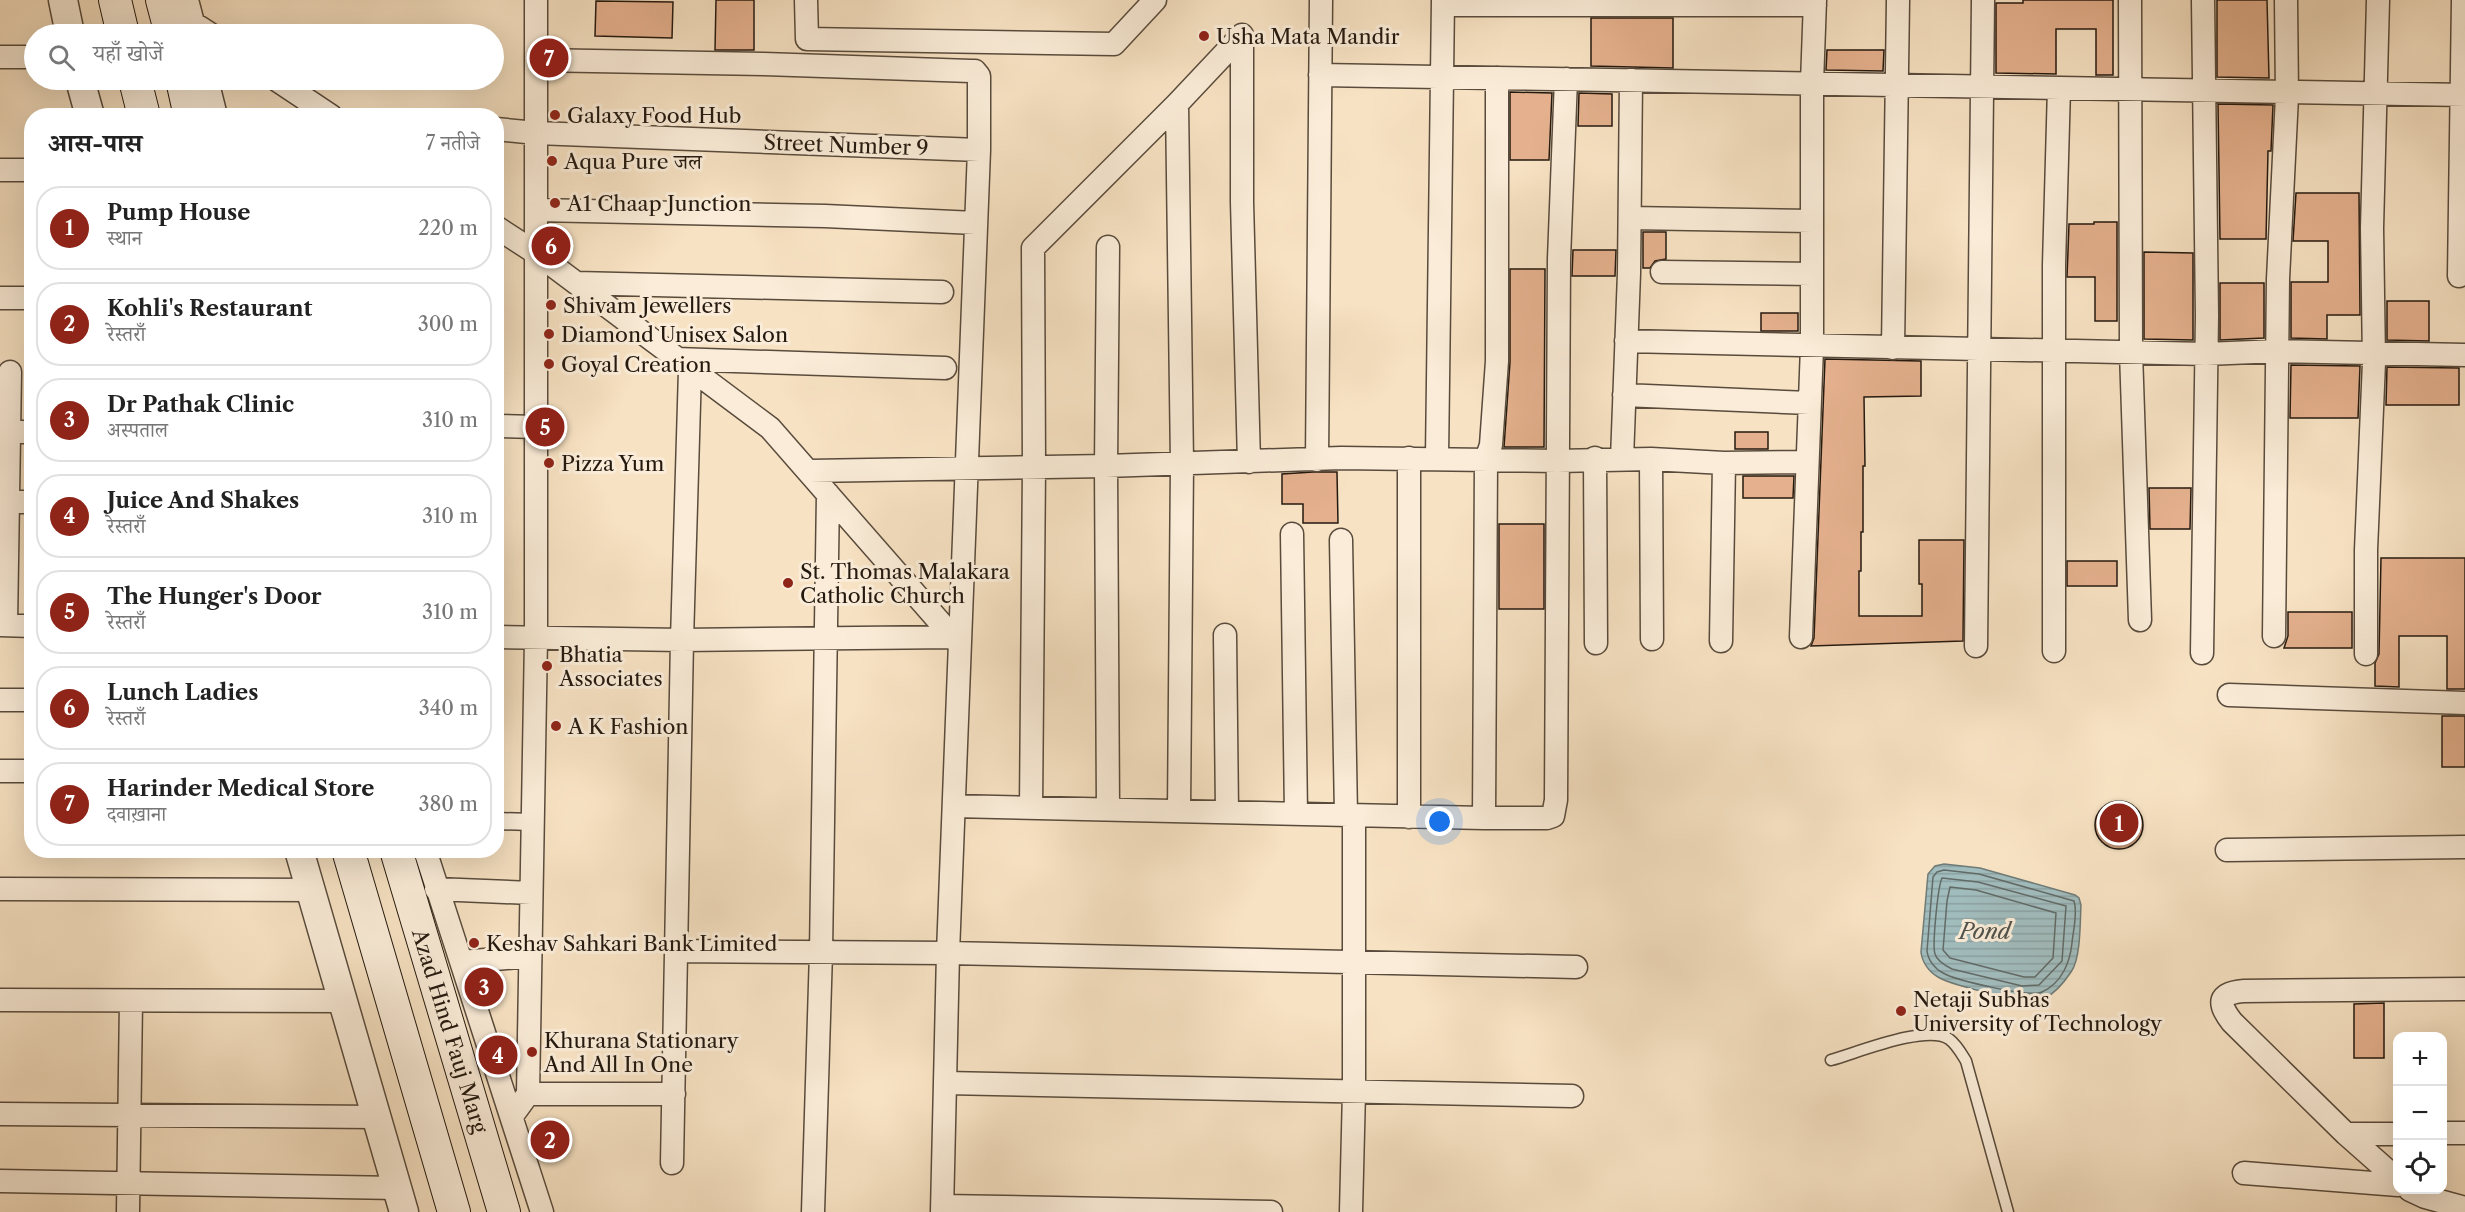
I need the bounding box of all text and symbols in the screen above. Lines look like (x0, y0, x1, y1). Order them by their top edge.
search box (24, 24, 504, 90)
place label: Usha Mata Mandir (1216, 24, 1400, 49)
marker: Usha Mata Mandir (1197, 29, 1211, 43)
pin: 7 (530, 36, 568, 80)
text: यहाँ खोजें (93, 40, 163, 67)
icon: search (45, 41, 78, 74)
place label: Galaxy Food Hub (567, 103, 741, 128)
marker: Galaxy Food Hub (548, 108, 562, 122)
text: आस-पास (48, 127, 142, 159)
street label: Street Number 9 (763, 130, 929, 160)
text: 7 नतीजे (426, 131, 480, 155)
place label: Aqua Pure जल (563, 149, 703, 174)
marker: Aqua Pure जल (545, 154, 559, 168)
place label: A1 Chaap Junction (566, 191, 751, 216)
marker: A1 Chaap Junction (548, 196, 562, 210)
text: Pump House (107, 199, 250, 226)
text: 1 (65, 216, 74, 240)
text: 220 m (418, 216, 478, 240)
pin: 6 (532, 224, 570, 268)
text: स्थान (107, 226, 142, 250)
place label: Shivam Jewellers (563, 293, 731, 318)
text: Kohli's Restaurant (107, 295, 312, 322)
marker: Shivam Jewellers (544, 298, 558, 312)
text: 2 (64, 312, 75, 336)
text: 300 m (418, 312, 478, 336)
text: रेस्तराँ (107, 322, 145, 346)
place label: Diamond Unisex Salon (561, 322, 788, 347)
marker: Diamond Unisex Salon (542, 327, 556, 341)
place label: Goyal Creation (561, 352, 712, 377)
marker: Goyal Creation (542, 357, 556, 371)
text: Dr Pathak Clinic (107, 391, 294, 418)
pin: 5 (526, 404, 564, 450)
text: 3 (64, 408, 75, 432)
text: 310 m (422, 408, 478, 432)
text: अस्पताल (107, 418, 168, 442)
place label: Pizza Yum (561, 451, 665, 476)
marker: Pizza Yum (542, 456, 556, 470)
text: Juice And Shakes (107, 487, 299, 514)
text: 4 (64, 504, 75, 528)
text: 310 m (422, 504, 478, 528)
text: रेस्तराँ (107, 514, 145, 538)
place label: St. Thomas Malakara Catholic Church (800, 559, 1011, 608)
marker: St. Thomas Malakara Catholic Church (781, 576, 795, 590)
text: The Hunger's Door (107, 583, 322, 610)
text: 5 (64, 600, 75, 624)
text: 310 m (422, 600, 478, 624)
text: रेस्तराँ (107, 610, 145, 634)
place label: Bhatia Associates (558, 642, 663, 691)
marker: Bhatia Associates (540, 659, 554, 673)
text: Lunch Ladies (107, 679, 258, 706)
text: 6 (64, 696, 75, 720)
text: 340 m (419, 696, 478, 720)
text: रेस्तराँ (107, 706, 145, 730)
place label: A K Fashion (567, 714, 688, 739)
marker: A K Fashion (549, 719, 563, 733)
text: Harinder Medical Store (107, 775, 374, 802)
text: 7 (64, 792, 75, 816)
text: 380 m (419, 792, 478, 816)
pin: 1 (2100, 800, 2138, 846)
text: दवाख़ाना (107, 802, 166, 826)
your location (1425, 807, 1454, 836)
water label: Pond (1957, 918, 2013, 945)
street label: Azad Hind Fauj Marg (407, 925, 493, 1137)
place label: Keshav Sahkari Bank Limited (486, 931, 777, 956)
marker: Keshav Sahkari Bank Limited (467, 936, 481, 950)
pin: 3 (464, 964, 504, 1010)
place label: Netaji Subhas University of Technology (1913, 987, 2162, 1036)
marker: Netaji Subhas University of Technology (1894, 1004, 1908, 1018)
place label: Khurana Stationary And All In One (543, 1028, 739, 1077)
pin: 4 (478, 1032, 518, 1078)
map controls (2393, 1032, 2447, 1194)
button: + (2393, 1032, 2447, 1086)
marker: Khurana Stationary And All In One (525, 1045, 539, 1059)
button: − (2393, 1086, 2447, 1140)
pin: 2 (530, 1118, 570, 1162)
button: locate (2393, 1140, 2447, 1194)

